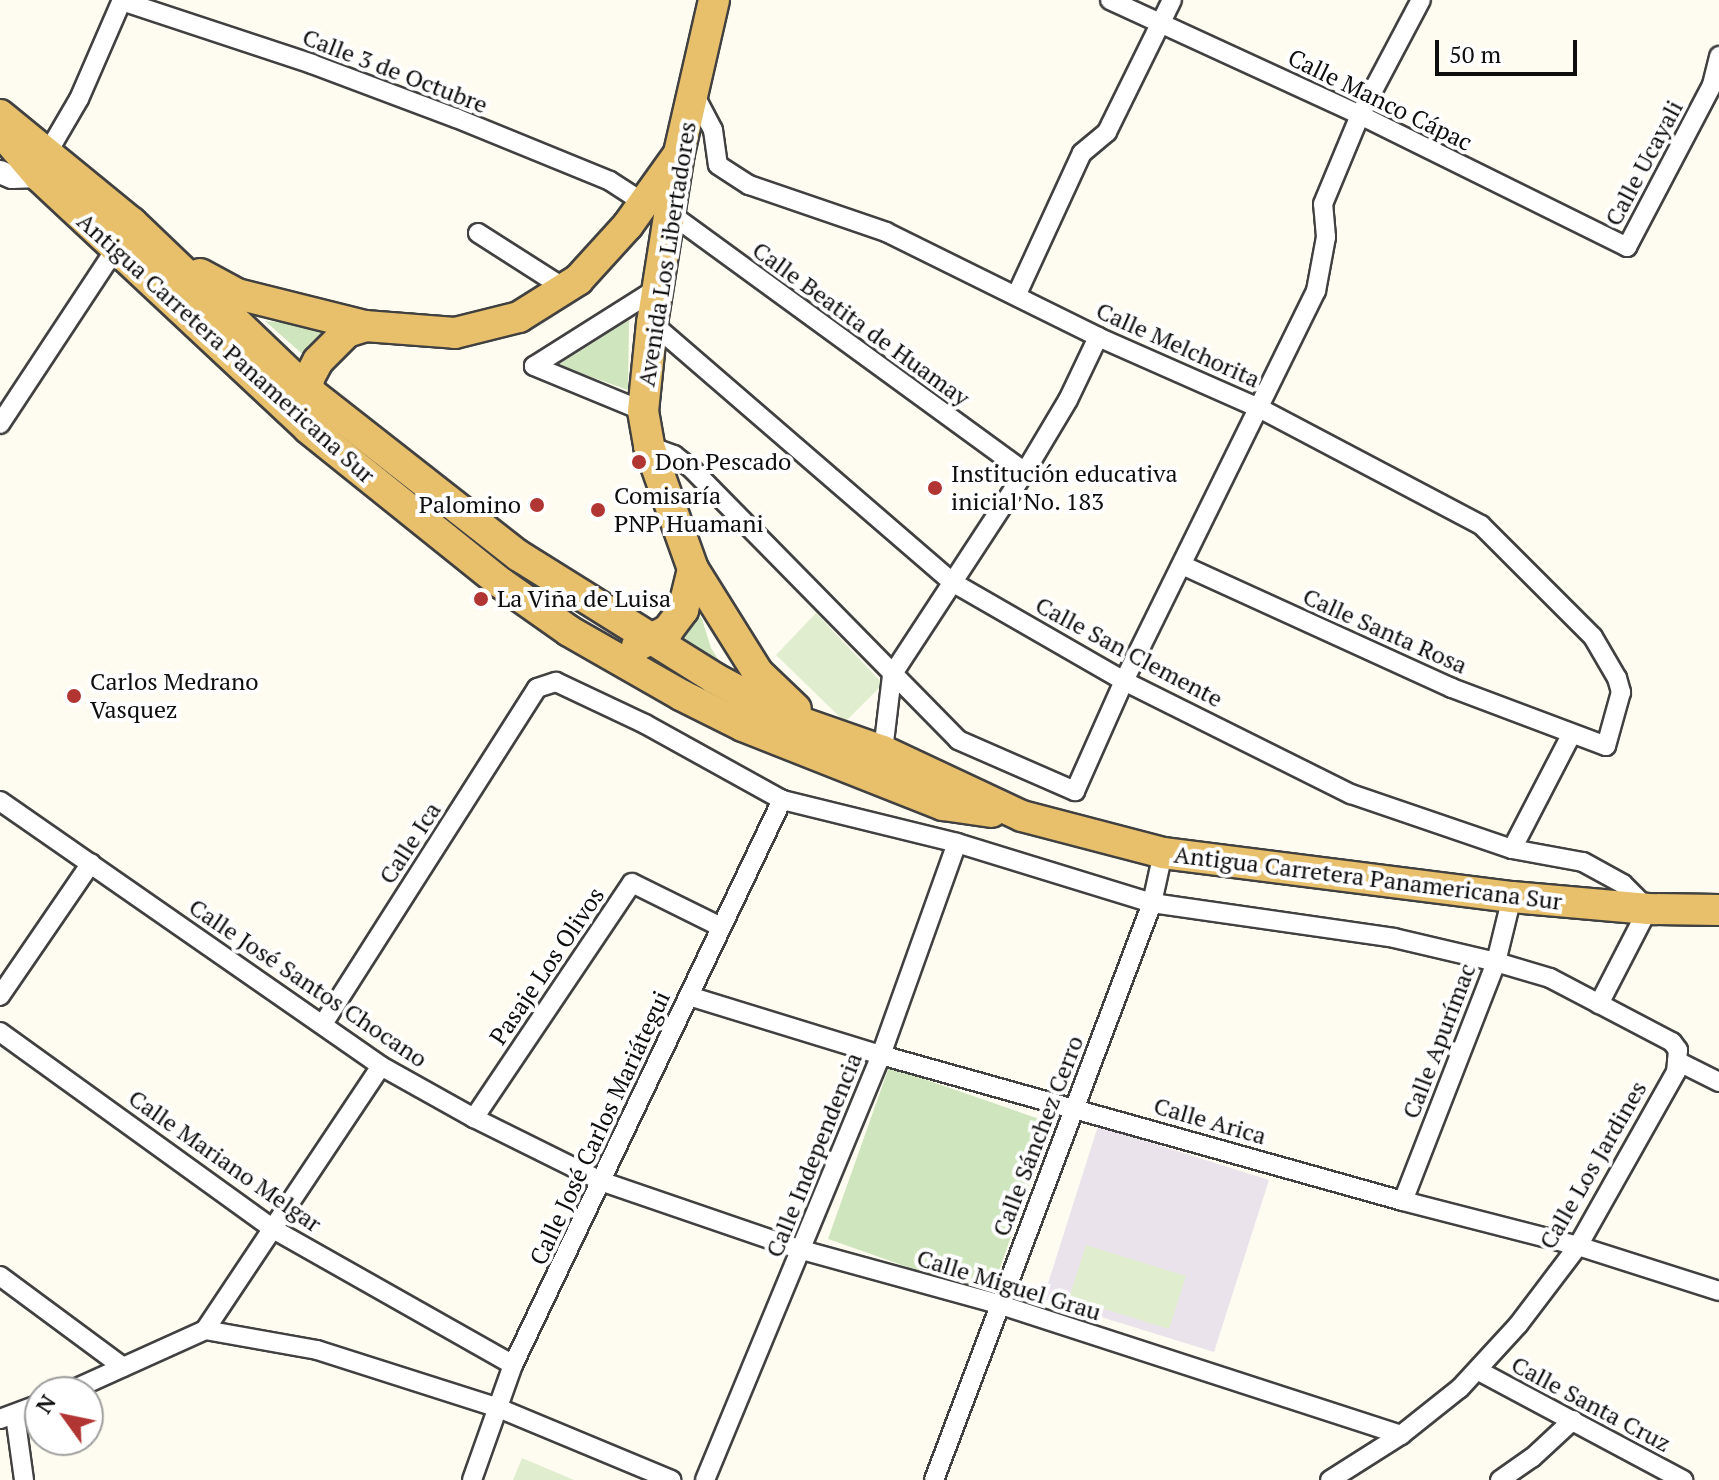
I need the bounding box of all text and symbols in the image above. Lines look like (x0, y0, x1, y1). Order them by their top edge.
street label: Calle 3 de Octubre (298, 22, 492, 120)
scale bar (1439, 24, 1581, 74)
text: 50 m (1449, 38, 1501, 70)
street label: Calle Manco Cápac (1283, 43, 1477, 157)
street label: Calle Ucayali (1599, 95, 1689, 231)
street label: Avenida Los Libertadores (632, 119, 702, 389)
street label: Antigua Carretera Panamericana Sur (71, 207, 381, 489)
street label: Calle Beatita de Huamay (747, 236, 975, 412)
street label: Calle Melchorita (1092, 296, 1264, 394)
place label: Don Pescado (655, 448, 791, 476)
marker: Don Pescado (630, 453, 648, 471)
place label: Institución educativa inicial No. 183 (951, 460, 1178, 516)
marker: Institución educativa inicial No. 183 (926, 479, 944, 497)
place label: Comisaría PNP Huamani (614, 482, 764, 538)
place label: Palomino (419, 491, 521, 519)
marker: Palomino (528, 496, 546, 514)
marker: Comisaría PNP Huamani (589, 501, 607, 519)
street label: Calle Santa Rosa (1298, 582, 1472, 680)
place label: La Viña de Luisa (497, 585, 672, 613)
marker: La Viña de Luisa (472, 590, 490, 608)
street label: Calle San Clemente (1031, 591, 1227, 713)
place label: Carlos Medrano Vasquez (90, 668, 259, 724)
marker: Carlos Medrano Vasquez (65, 687, 83, 705)
street label: Calle Ica (373, 797, 447, 889)
street label: Antigua Carretera Panamericana Sur (1172, 840, 1564, 916)
street label: Pasaje Los Olivos (484, 882, 610, 1050)
street label: Calle José Santos Chocano (183, 893, 433, 1073)
street label: Calle Apurímac (1396, 959, 1482, 1123)
street label: Calle José Carlos Mariátegui (524, 986, 676, 1270)
street label: Calle Sánchez Cerro (986, 1032, 1090, 1240)
street label: Calle Independencia (760, 1048, 868, 1262)
street label: Calle Los Jardines (1533, 1076, 1653, 1254)
street label: Calle Mariano Melgar (123, 1084, 327, 1238)
street label: Calle Arica (1150, 1091, 1270, 1151)
street label: Calle Miguel Grau (913, 1243, 1105, 1327)
street label: Calle Santa Cruz (1506, 1350, 1676, 1458)
north arrow (24, 1376, 104, 1456)
text: N (28, 1389, 62, 1419)

